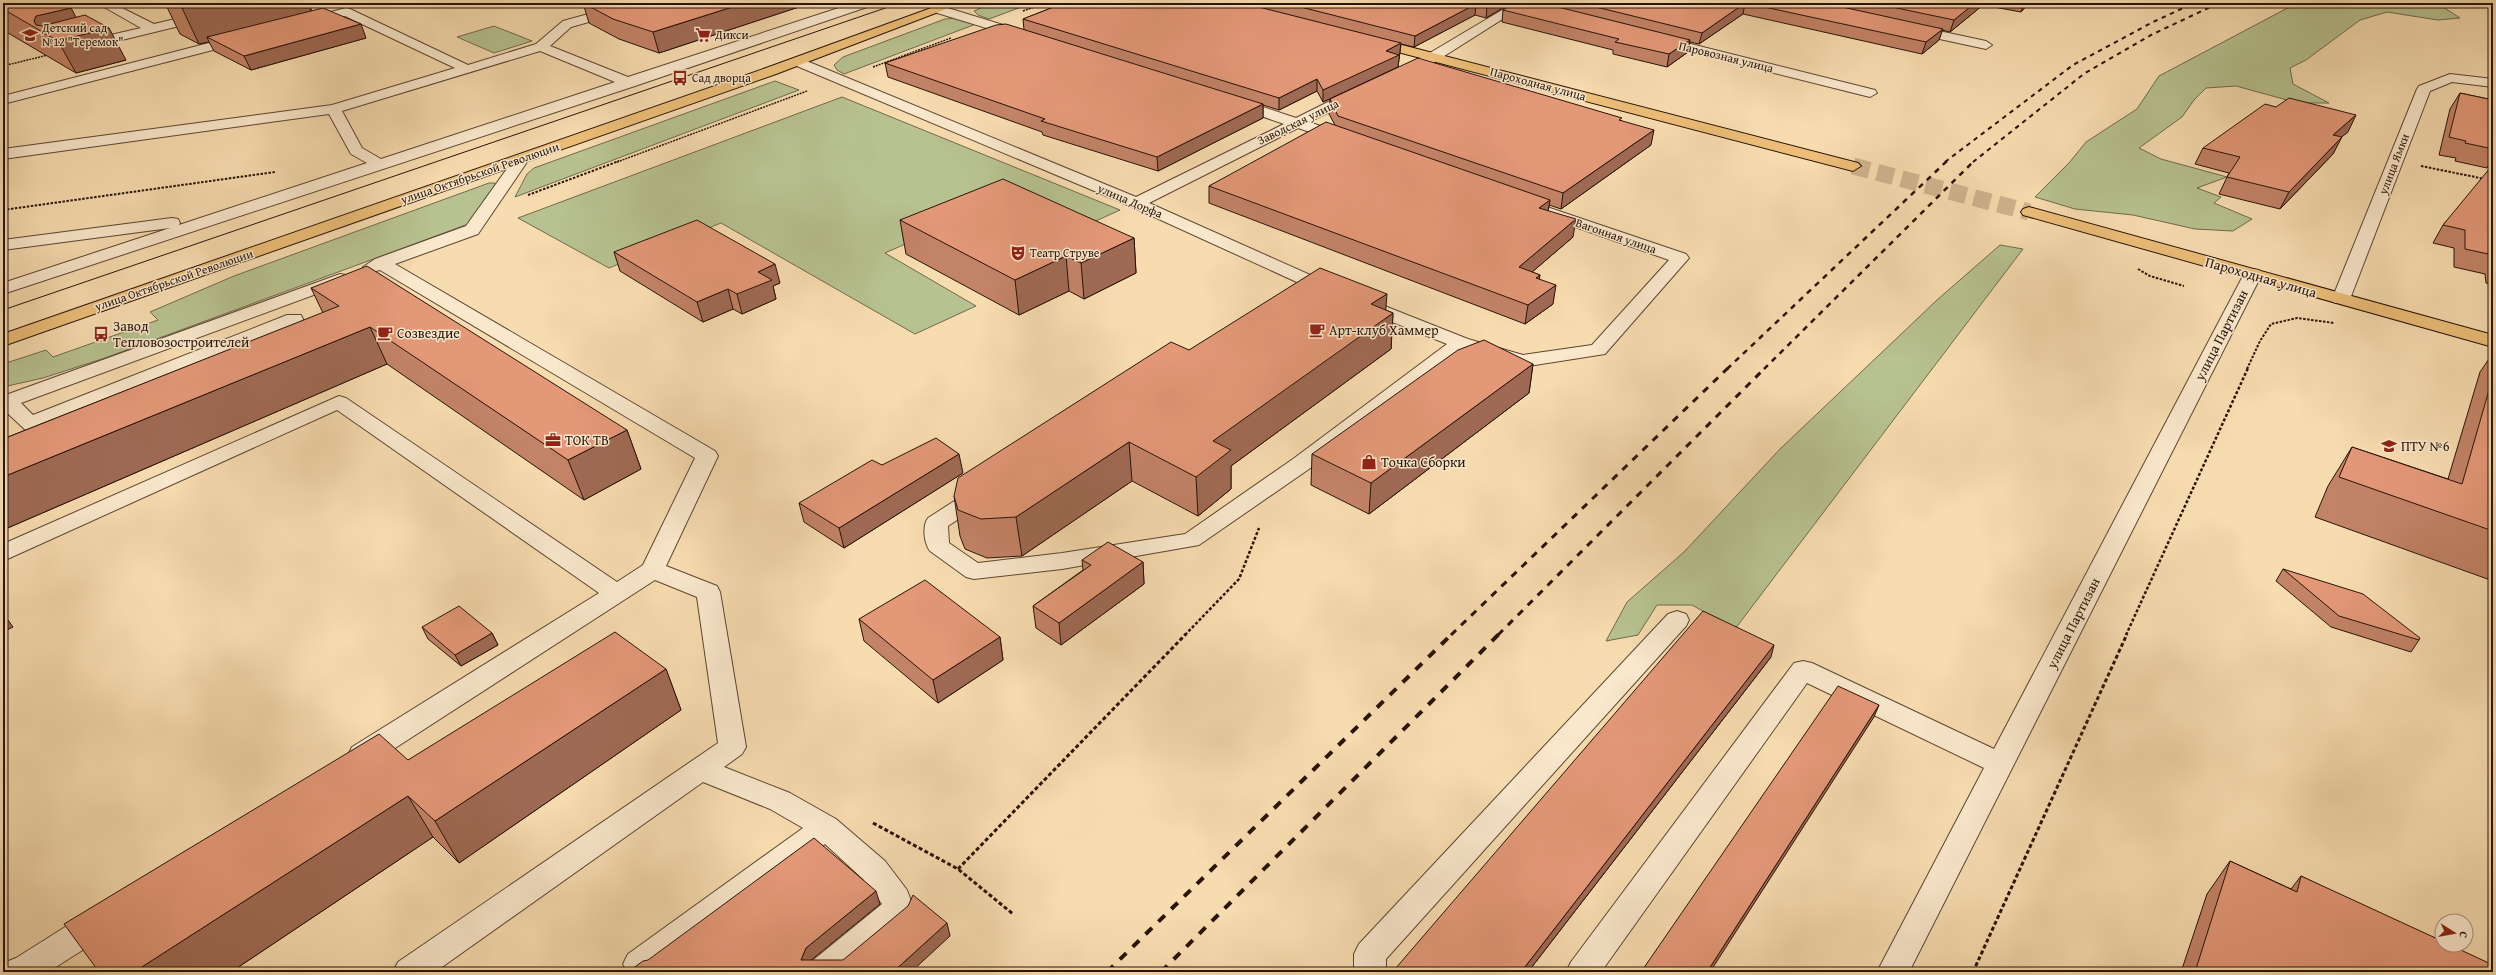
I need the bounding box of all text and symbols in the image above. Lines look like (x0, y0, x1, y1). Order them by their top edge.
place label: Детский сад №12 "Теремок" (41, 19, 124, 50)
school or university icon: Детский сад №12 "Теремок" (21, 26, 39, 44)
supermarket icon: Дикси (694, 26, 712, 44)
place label: Дикси (714, 26, 749, 43)
street label: Паровозная улица (1677, 37, 1776, 77)
street label: Пароходная улица (1488, 63, 1588, 105)
bus stop icon: Сад дворца (671, 69, 689, 87)
place label: Сад дворца (692, 69, 751, 86)
street label: Заводская улица (1254, 94, 1342, 149)
street label: улица Ямки (2374, 131, 2413, 198)
street label: улица Октябрьской Революции (397, 137, 561, 208)
street label: улица Дорфа (1094, 179, 1166, 222)
street label: Вагонная улица (1573, 214, 1659, 257)
street label: улица Октябрьской Революции (91, 244, 255, 315)
theatre icon: Театр Струве (1009, 244, 1027, 262)
place label: Театр Струве (1030, 244, 1100, 261)
street label: Пароходная улица (2203, 252, 2319, 303)
street label: улица Партизан (2189, 286, 2253, 385)
place label: Завод Тепловозостроителей (113, 316, 249, 352)
place label: Арт-клуб Хаммер (1329, 320, 1439, 340)
cafe icon: Арт-клуб Хаммер (1308, 321, 1326, 339)
place label: Созвездие (397, 323, 460, 343)
cafe icon: Созвездие (376, 324, 394, 342)
bus stop icon: Завод Тепловозостроителей (92, 325, 110, 343)
place label: ТОК ТВ (565, 430, 609, 450)
office icon: ТОК ТВ (544, 431, 562, 449)
place label: ПТУ №6 (2401, 436, 2450, 456)
school or university icon: ПТУ №6 (2380, 437, 2398, 455)
place label: Точка Сборки (1381, 452, 1466, 472)
shop icon: Точка Сборки (1360, 453, 1378, 471)
street label: улица Партизан (2041, 574, 2105, 673)
north arrow (2434, 913, 2474, 953)
text: С (2455, 930, 2472, 939)

